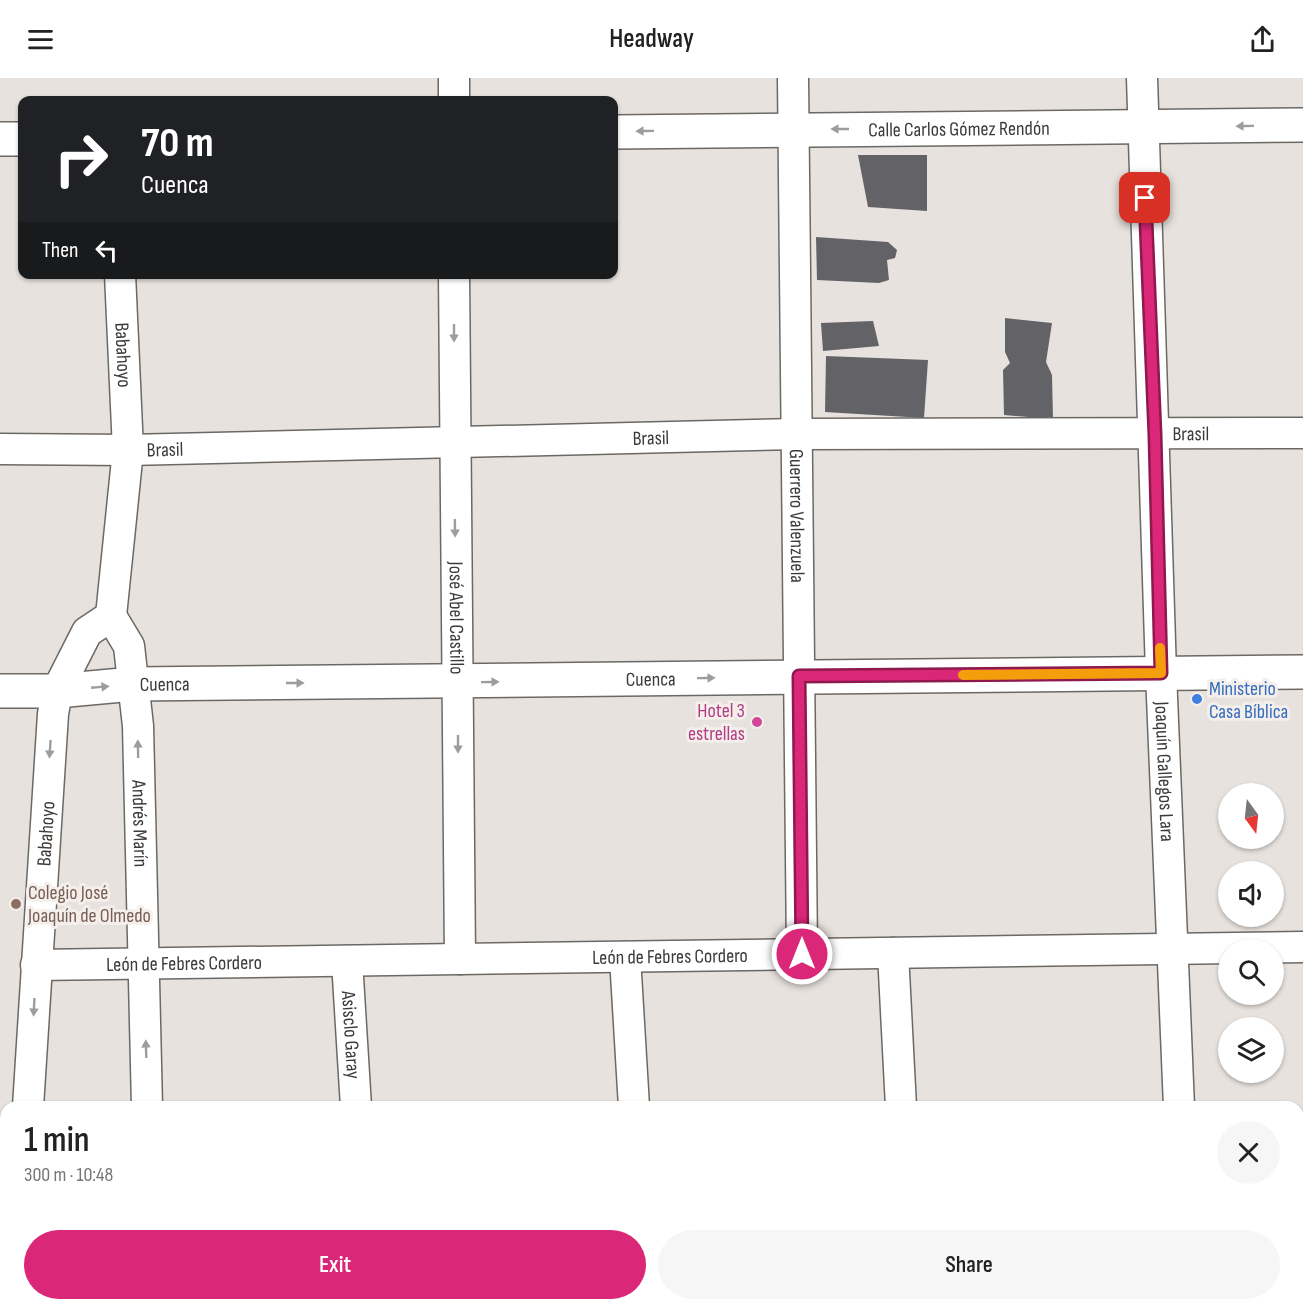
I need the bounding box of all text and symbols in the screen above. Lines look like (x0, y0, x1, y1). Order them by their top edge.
icon: menu (24, 23, 57, 56)
text: Headway (609, 23, 694, 55)
icon: share (1246, 23, 1279, 56)
street label: Calle Carlos Gómez Rendón (868, 117, 1050, 142)
text: 70 m (141, 118, 214, 169)
icon: right (42, 120, 120, 198)
one-way arrow (1235, 121, 1254, 131)
one-way arrow (830, 124, 849, 134)
one-way arrow (635, 126, 654, 136)
text: Cuenca (141, 169, 209, 201)
pin (1119, 172, 1170, 223)
icon: arrive (1128, 181, 1161, 214)
icon: left (90, 234, 123, 267)
text: Then (42, 237, 78, 264)
street label: Babahoyo (109, 322, 136, 388)
one-way arrow (449, 323, 459, 342)
street label: Brasil (1172, 422, 1209, 446)
street label: Brasil (632, 426, 669, 451)
street label: Brasil (146, 438, 184, 463)
street label: Guerrero Valenzuela (784, 449, 809, 583)
one-way arrow (450, 518, 460, 537)
street label: José Abel Castillo (444, 560, 469, 675)
street label: Cuenca (626, 667, 676, 692)
street label: Cuenca (140, 672, 190, 697)
one-way arrow (697, 673, 716, 683)
one-way arrow (481, 677, 500, 687)
place label: Ministerio Casa Bíblica (1209, 677, 1288, 724)
one-way arrow (286, 678, 305, 688)
one-way arrow (91, 682, 110, 692)
marker: Ministerio Casa Bíblica (1190, 692, 1204, 706)
place label: Hotel 3 estrellas (688, 699, 745, 746)
street label: Joaquín Gallegos Lara (1149, 700, 1179, 842)
marker: Hotel 3 estrellas (750, 715, 764, 729)
one-way arrow (453, 734, 463, 753)
one-way arrow (134, 739, 143, 758)
one-way arrow (46, 740, 55, 759)
street label: Andrés Marín (126, 779, 152, 867)
north arrow (1218, 783, 1284, 849)
map controls (1218, 783, 1284, 1083)
street label: Babahoyo (32, 800, 60, 867)
button: sound (1218, 861, 1284, 927)
place label: Colegio José Joaquín de Olmedo (27, 881, 151, 928)
marker: Colegio José Joaquín de Olmedo (9, 897, 23, 911)
position arrow (770, 922, 834, 986)
button: search (1218, 939, 1284, 1005)
street label: León de Febres Cordero (592, 944, 748, 970)
street label: León de Febres Cordero (106, 951, 262, 977)
street label: Asisclo Garay (336, 989, 365, 1080)
one-way arrow (29, 997, 39, 1016)
button: layers (1218, 1017, 1284, 1083)
one-way arrow (141, 1039, 150, 1058)
text: 1 min (24, 1119, 89, 1162)
button: close (1217, 1121, 1280, 1184)
text: 300 m · 10:48 (24, 1163, 113, 1187)
button: Exit (24, 1230, 646, 1299)
button: Share (658, 1230, 1280, 1299)

